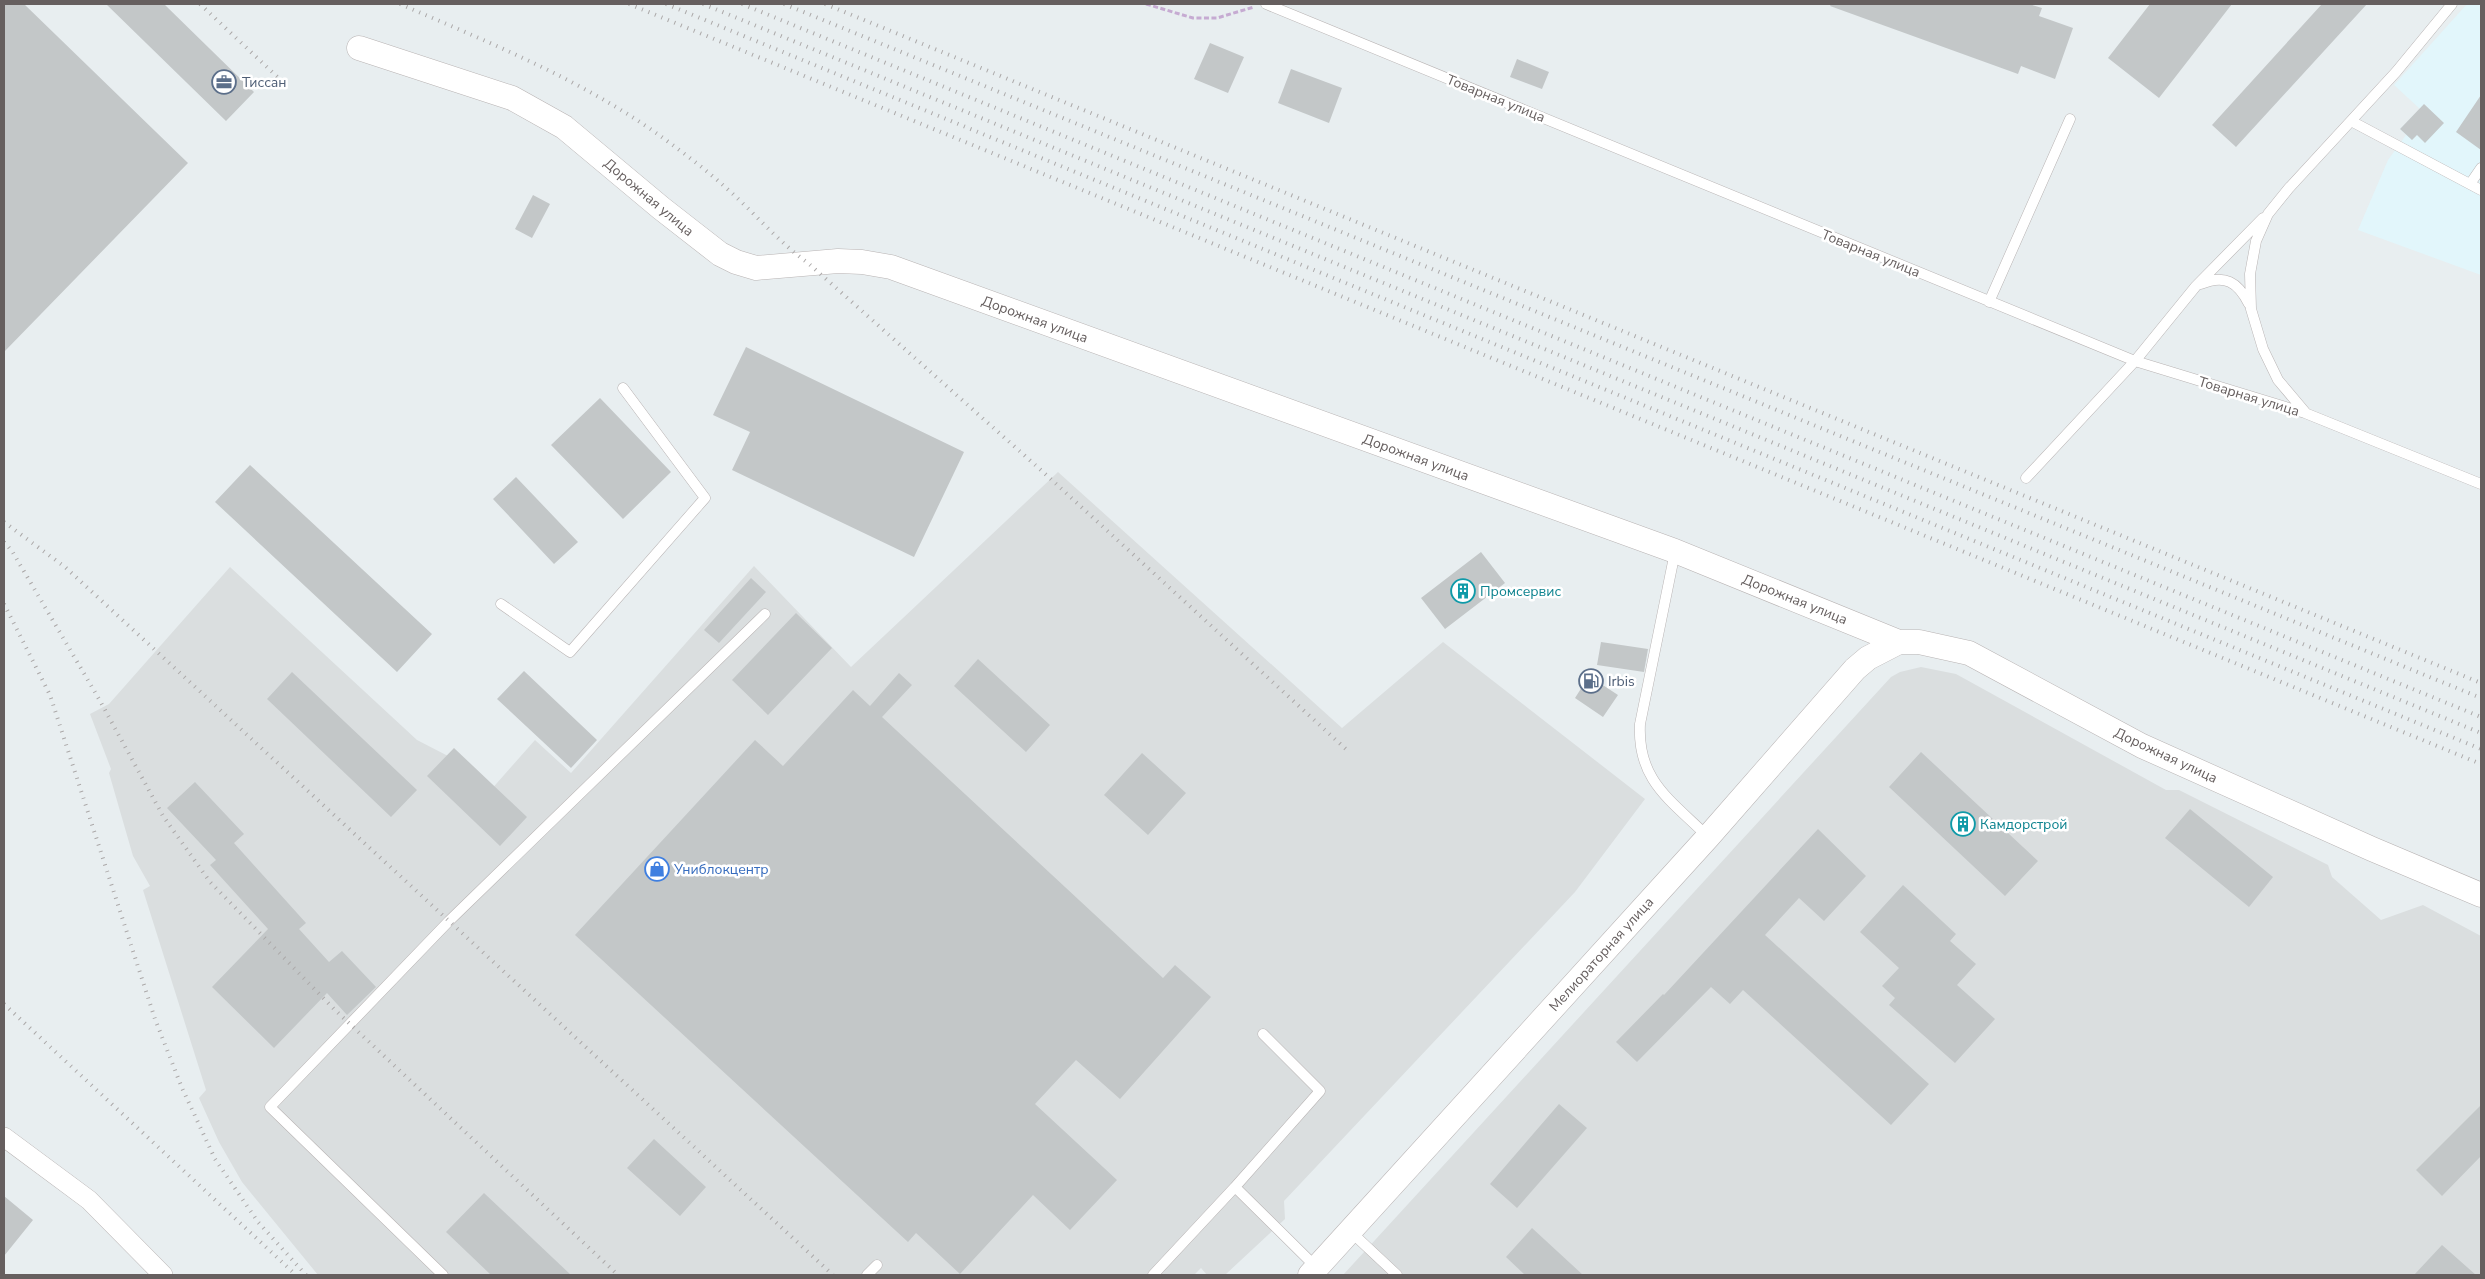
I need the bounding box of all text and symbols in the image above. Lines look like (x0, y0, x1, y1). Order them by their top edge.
office icon: Тиссан (211, 69, 237, 95)
street label: Товарная улица (1444, 70, 1548, 127)
place label: Тиссан (242, 73, 287, 92)
street label: Дорожная улица (600, 154, 698, 241)
street label: Товарная улица (1819, 225, 1923, 282)
street label: Дорожная улица (979, 291, 1091, 348)
street label: Товарная улица (2196, 372, 2302, 421)
street label: Дорожная улица (1360, 429, 1472, 486)
street label: Дорожная улица (1739, 570, 1850, 629)
building icon: Промсервис (1450, 578, 1476, 604)
place label: Промсервис (1480, 582, 1561, 601)
fuel station icon: Irbis (1578, 668, 1604, 694)
place label: Irbis (1608, 672, 1635, 691)
street label: Дорожная улица (2111, 723, 2221, 788)
building icon: Камдорстрой (1950, 811, 1976, 837)
place label: Камдорстрой (1980, 815, 2068, 834)
shop icon: Униблокцентр (644, 856, 670, 882)
place label: Униблокцентр (673, 860, 769, 879)
street label: Мелиораторная улица (1545, 893, 1658, 1016)

